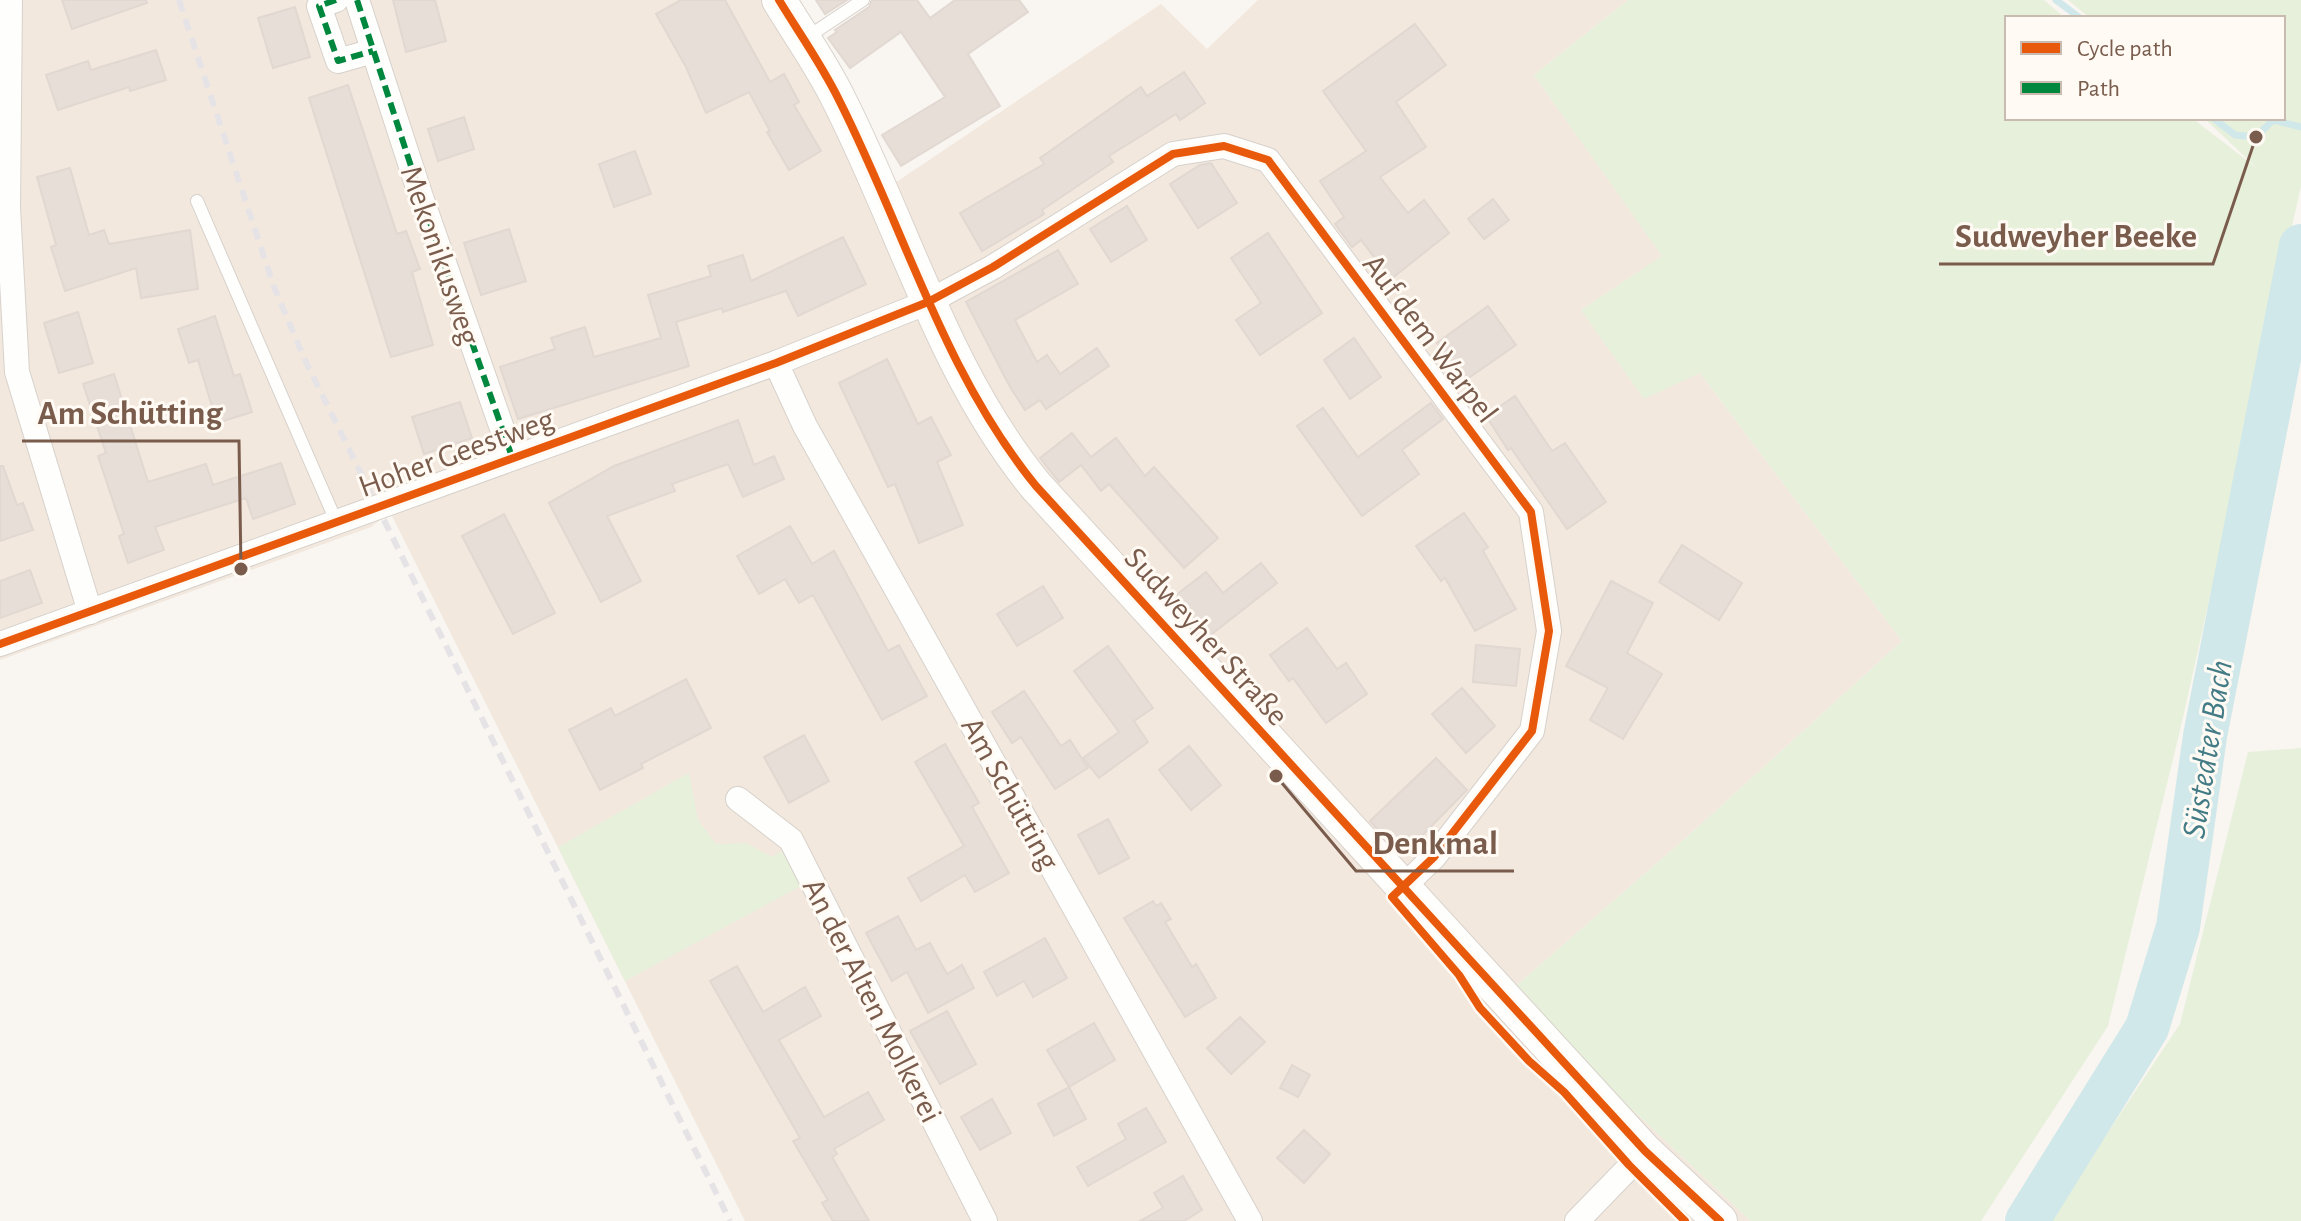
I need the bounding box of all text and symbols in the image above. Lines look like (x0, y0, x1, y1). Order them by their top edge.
legend (2005, 16, 2285, 120)
text: Cycle path (2077, 37, 2173, 61)
text: Path (2077, 77, 2120, 101)
street label: Mekonikusweg (394, 162, 486, 349)
callout: Sudweyher Beeke (1939, 206, 2213, 264)
text: Sudweyher Beeke (1955, 220, 2197, 254)
street label: Auf dem Warpel (1357, 248, 1504, 429)
callout: Am Schütting (22, 383, 239, 441)
text: Am Schütting (38, 397, 223, 431)
street label: Hoher Geestweg (354, 403, 559, 503)
street label: Sudweyher Straße (1118, 542, 1294, 732)
water label: Süstedter Bach (2177, 658, 2239, 841)
street label: Am Schütting (955, 712, 1065, 876)
callout: Denkmal (1356, 813, 1514, 871)
text: Denkmal (1372, 827, 1498, 861)
street label: An der Alten Molkerei (797, 873, 948, 1128)

